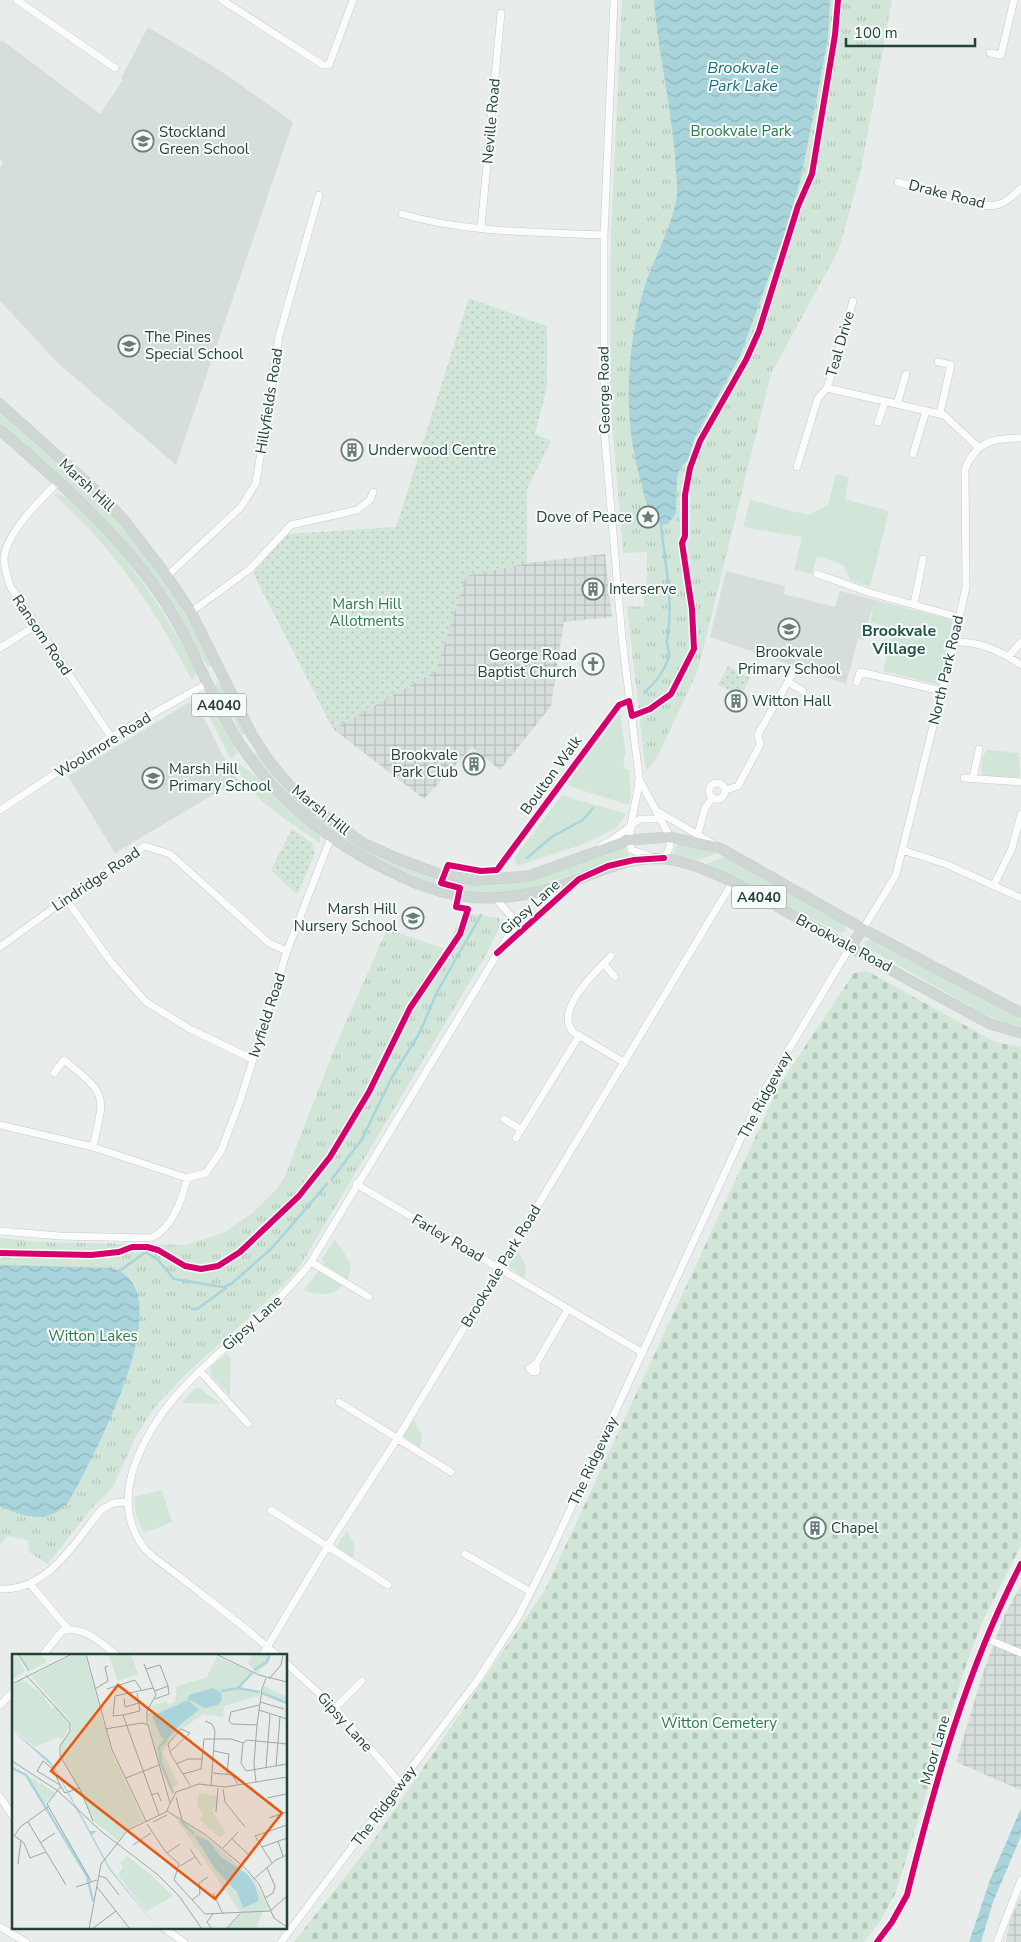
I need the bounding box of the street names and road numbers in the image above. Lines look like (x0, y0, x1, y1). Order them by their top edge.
street label: Neville Road (477, 77, 505, 165)
street label: Drake Road (907, 175, 987, 213)
street label: Teal Drive (821, 309, 859, 379)
street label: George Road (593, 346, 615, 434)
street label: Hillyfields Road (251, 347, 287, 455)
street label: Marsh Hill (55, 454, 120, 516)
street label: Ransom Road (8, 591, 76, 679)
street label: North Park Road (924, 613, 968, 727)
road number: A4040 (192, 694, 246, 716)
street label: Woolmore Road (51, 707, 155, 783)
street label: Boulton Walk (516, 731, 587, 818)
street label: Marsh Hill (288, 780, 355, 840)
street label: Lindridge Road (48, 842, 144, 916)
street label: Gipsy Lane (496, 875, 564, 939)
road number: A4040 (732, 886, 786, 909)
street label: Brookvale Road (793, 909, 895, 977)
street label: Ivyfield Road (244, 970, 290, 1060)
street label: The Ridgeway (734, 1048, 797, 1142)
street label: Brookvale Park Road (456, 1201, 546, 1331)
street label: Farley Road (408, 1209, 488, 1267)
street label: Gipsy Lane (218, 1291, 286, 1355)
street label: The Ridgeway (564, 1413, 623, 1509)
street label: Gipsy Lane (313, 1688, 377, 1756)
street label: Moor Lane (916, 1713, 954, 1787)
street label: The Ridgeway (347, 1761, 421, 1851)

